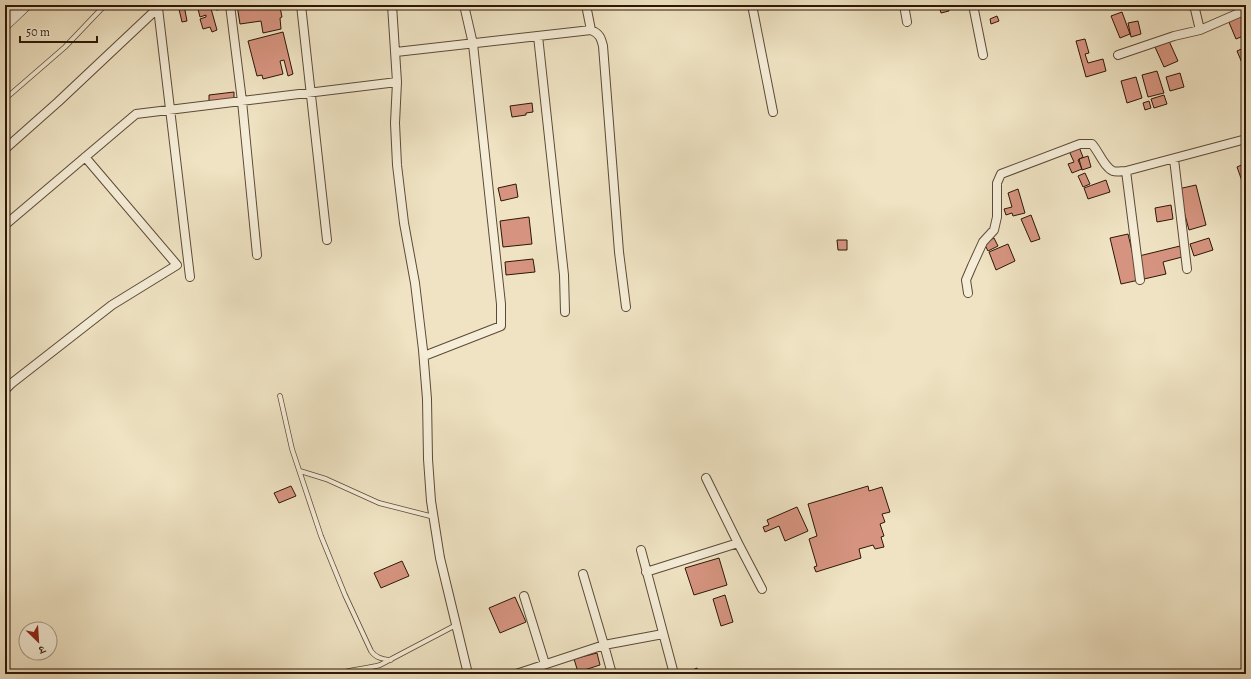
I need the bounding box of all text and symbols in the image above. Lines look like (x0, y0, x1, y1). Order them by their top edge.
scale bar (20, 18, 97, 44)
text: 50 m (26, 24, 50, 40)
north arrow (18, 621, 58, 661)
text: उ (35, 641, 49, 658)

